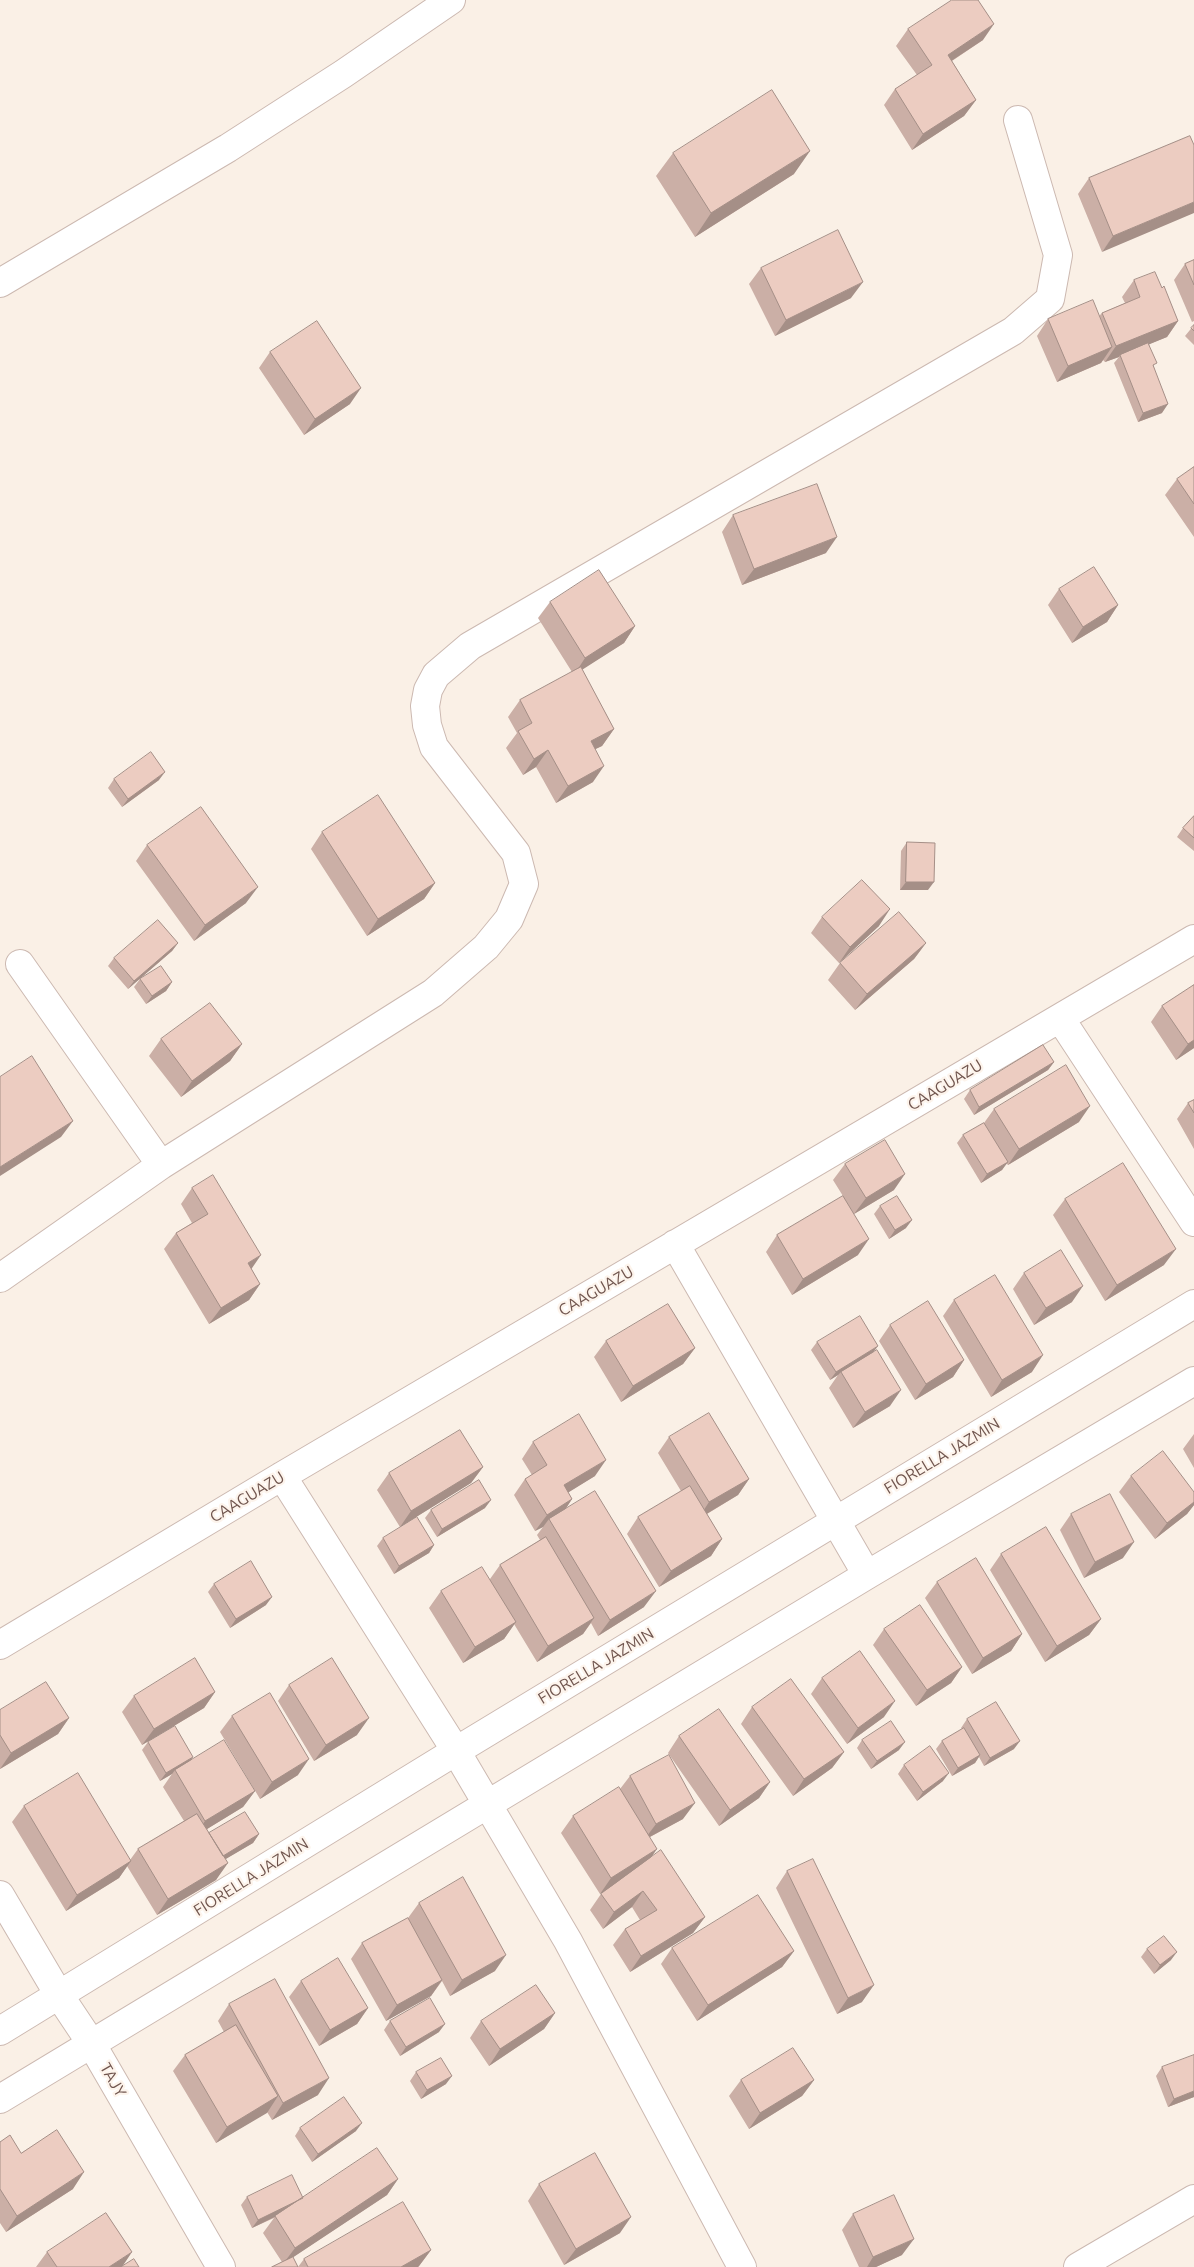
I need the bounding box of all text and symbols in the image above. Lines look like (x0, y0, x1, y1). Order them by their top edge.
street label: CAAGUAZU (904, 1055, 986, 1115)
street label: CAAGUAZU (555, 1262, 637, 1320)
street label: FIORELLA JAZMIN (881, 1414, 1003, 1498)
street label: CAAGUAZU (206, 1467, 288, 1527)
street label: FIORELLA JAZMIN (535, 1624, 657, 1708)
street label: FIORELLA JAZMIN (190, 1834, 312, 1920)
street label: TAJY (96, 2060, 130, 2100)

